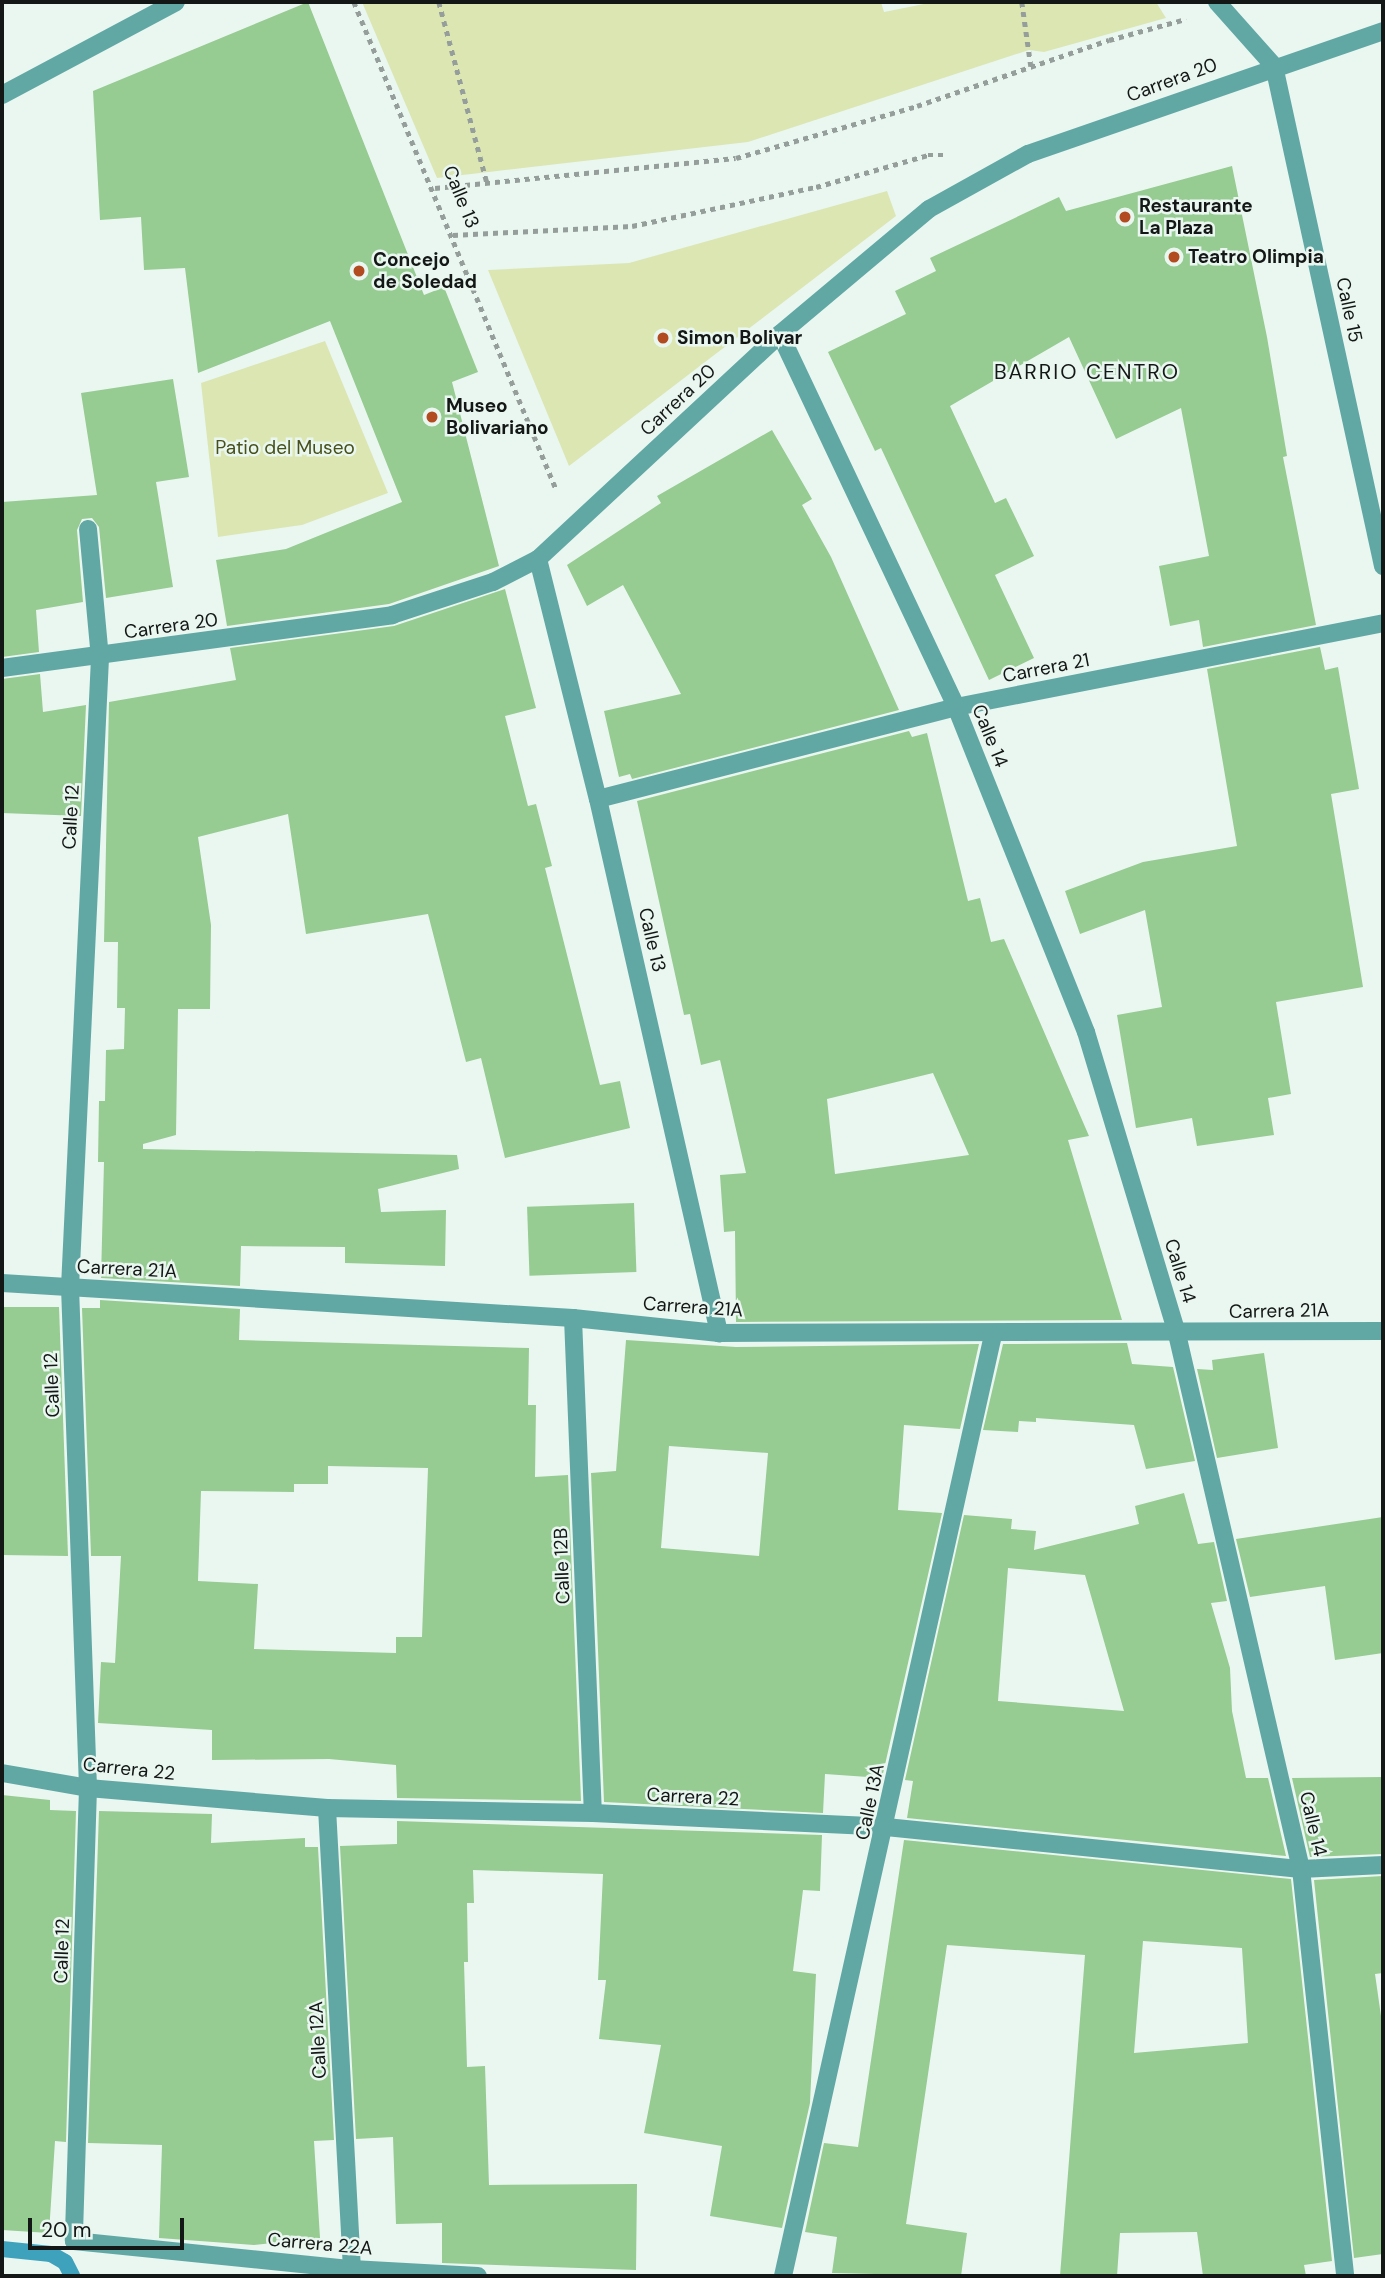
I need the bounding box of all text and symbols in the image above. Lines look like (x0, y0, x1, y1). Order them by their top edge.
street label: Carrera 20 (1124, 53, 1220, 107)
street label: Calle 13 (438, 162, 484, 232)
place label: Restaurante La Plaza (1139, 195, 1253, 239)
marker: Restaurante La Plaza (1117, 209, 1133, 225)
place label: Teatro Olimpia (1188, 246, 1324, 268)
place label: Concejo de Soledad (373, 249, 477, 293)
marker: Teatro Olimpia (1166, 249, 1182, 265)
marker: Concejo de Soledad (351, 263, 367, 279)
street label: Calle 15 (1331, 275, 1367, 345)
place label: Simon Bolivar (677, 327, 802, 349)
marker: Simon Bolivar (655, 330, 671, 346)
street label: Carrera 20 (636, 359, 720, 441)
district label: BARRIO CENTRO (996, 359, 1178, 385)
place label: Museo Bolivariano (446, 395, 549, 439)
marker: Museo Bolivariano (424, 409, 440, 425)
park label: Patio del Museo (215, 437, 355, 459)
street label: Carrera 20 (123, 608, 219, 644)
street label: Carrera 21 (1001, 648, 1091, 688)
street label: Calle 14 (967, 701, 1013, 771)
street label: Calle 12 (58, 784, 84, 850)
street label: Calle 13 (634, 906, 670, 974)
street label: Calle 14 (1159, 1236, 1201, 1306)
street label: Carrera 21A (76, 1255, 178, 1283)
street label: Carrera 21A (642, 1292, 744, 1322)
street label: Carrera 21A (1229, 1299, 1329, 1323)
street label: Calle 12 (39, 1352, 65, 1418)
street label: Calle 12B (549, 1527, 575, 1605)
street label: Carrera 22 (82, 1753, 176, 1785)
street label: Calle 13A (851, 1762, 889, 1842)
street label: Carrera 22 (646, 1783, 740, 1811)
street label: Calle 14 (1294, 1789, 1332, 1859)
street label: Calle 12 (49, 1918, 75, 1984)
street label: Calle 12A (305, 2001, 331, 2079)
scale bar (32, 2204, 187, 2248)
text: 20 m (41, 2216, 92, 2244)
street label: Carrera 22A (267, 2228, 373, 2260)

